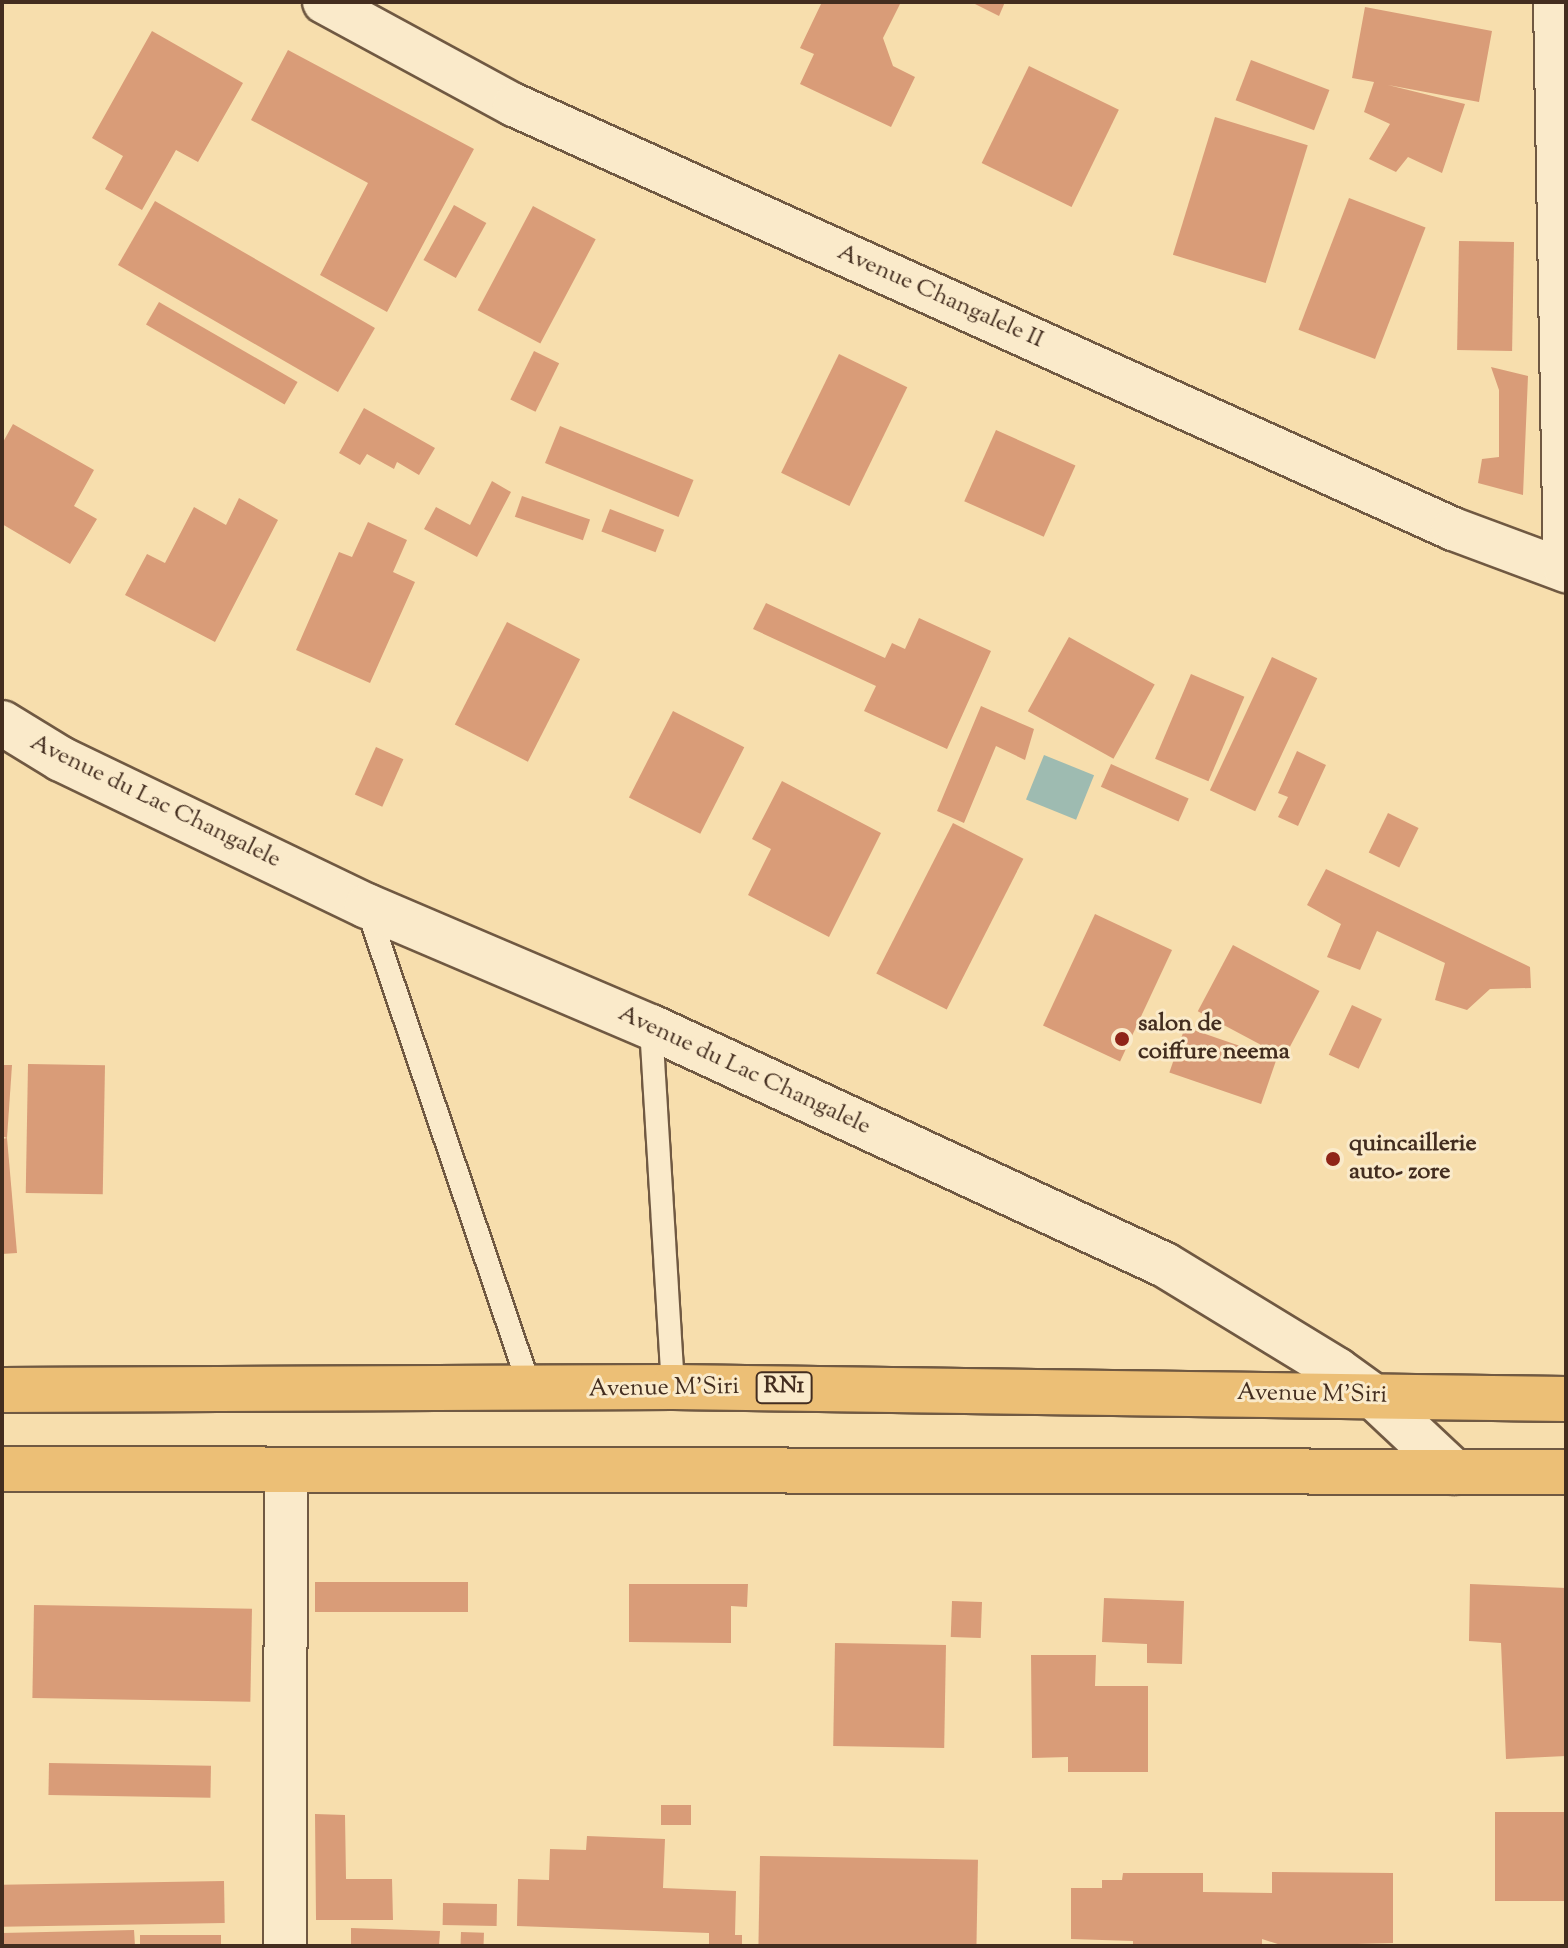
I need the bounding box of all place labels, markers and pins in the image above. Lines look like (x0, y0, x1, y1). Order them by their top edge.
place label: salon de coiffure neema (1138, 1011, 1290, 1067)
marker: salon de coiffure neema (1113, 1030, 1131, 1048)
place label: quincaillerie auto- zore (1349, 1131, 1477, 1187)
marker: quincaillerie auto- zore (1324, 1150, 1342, 1168)

